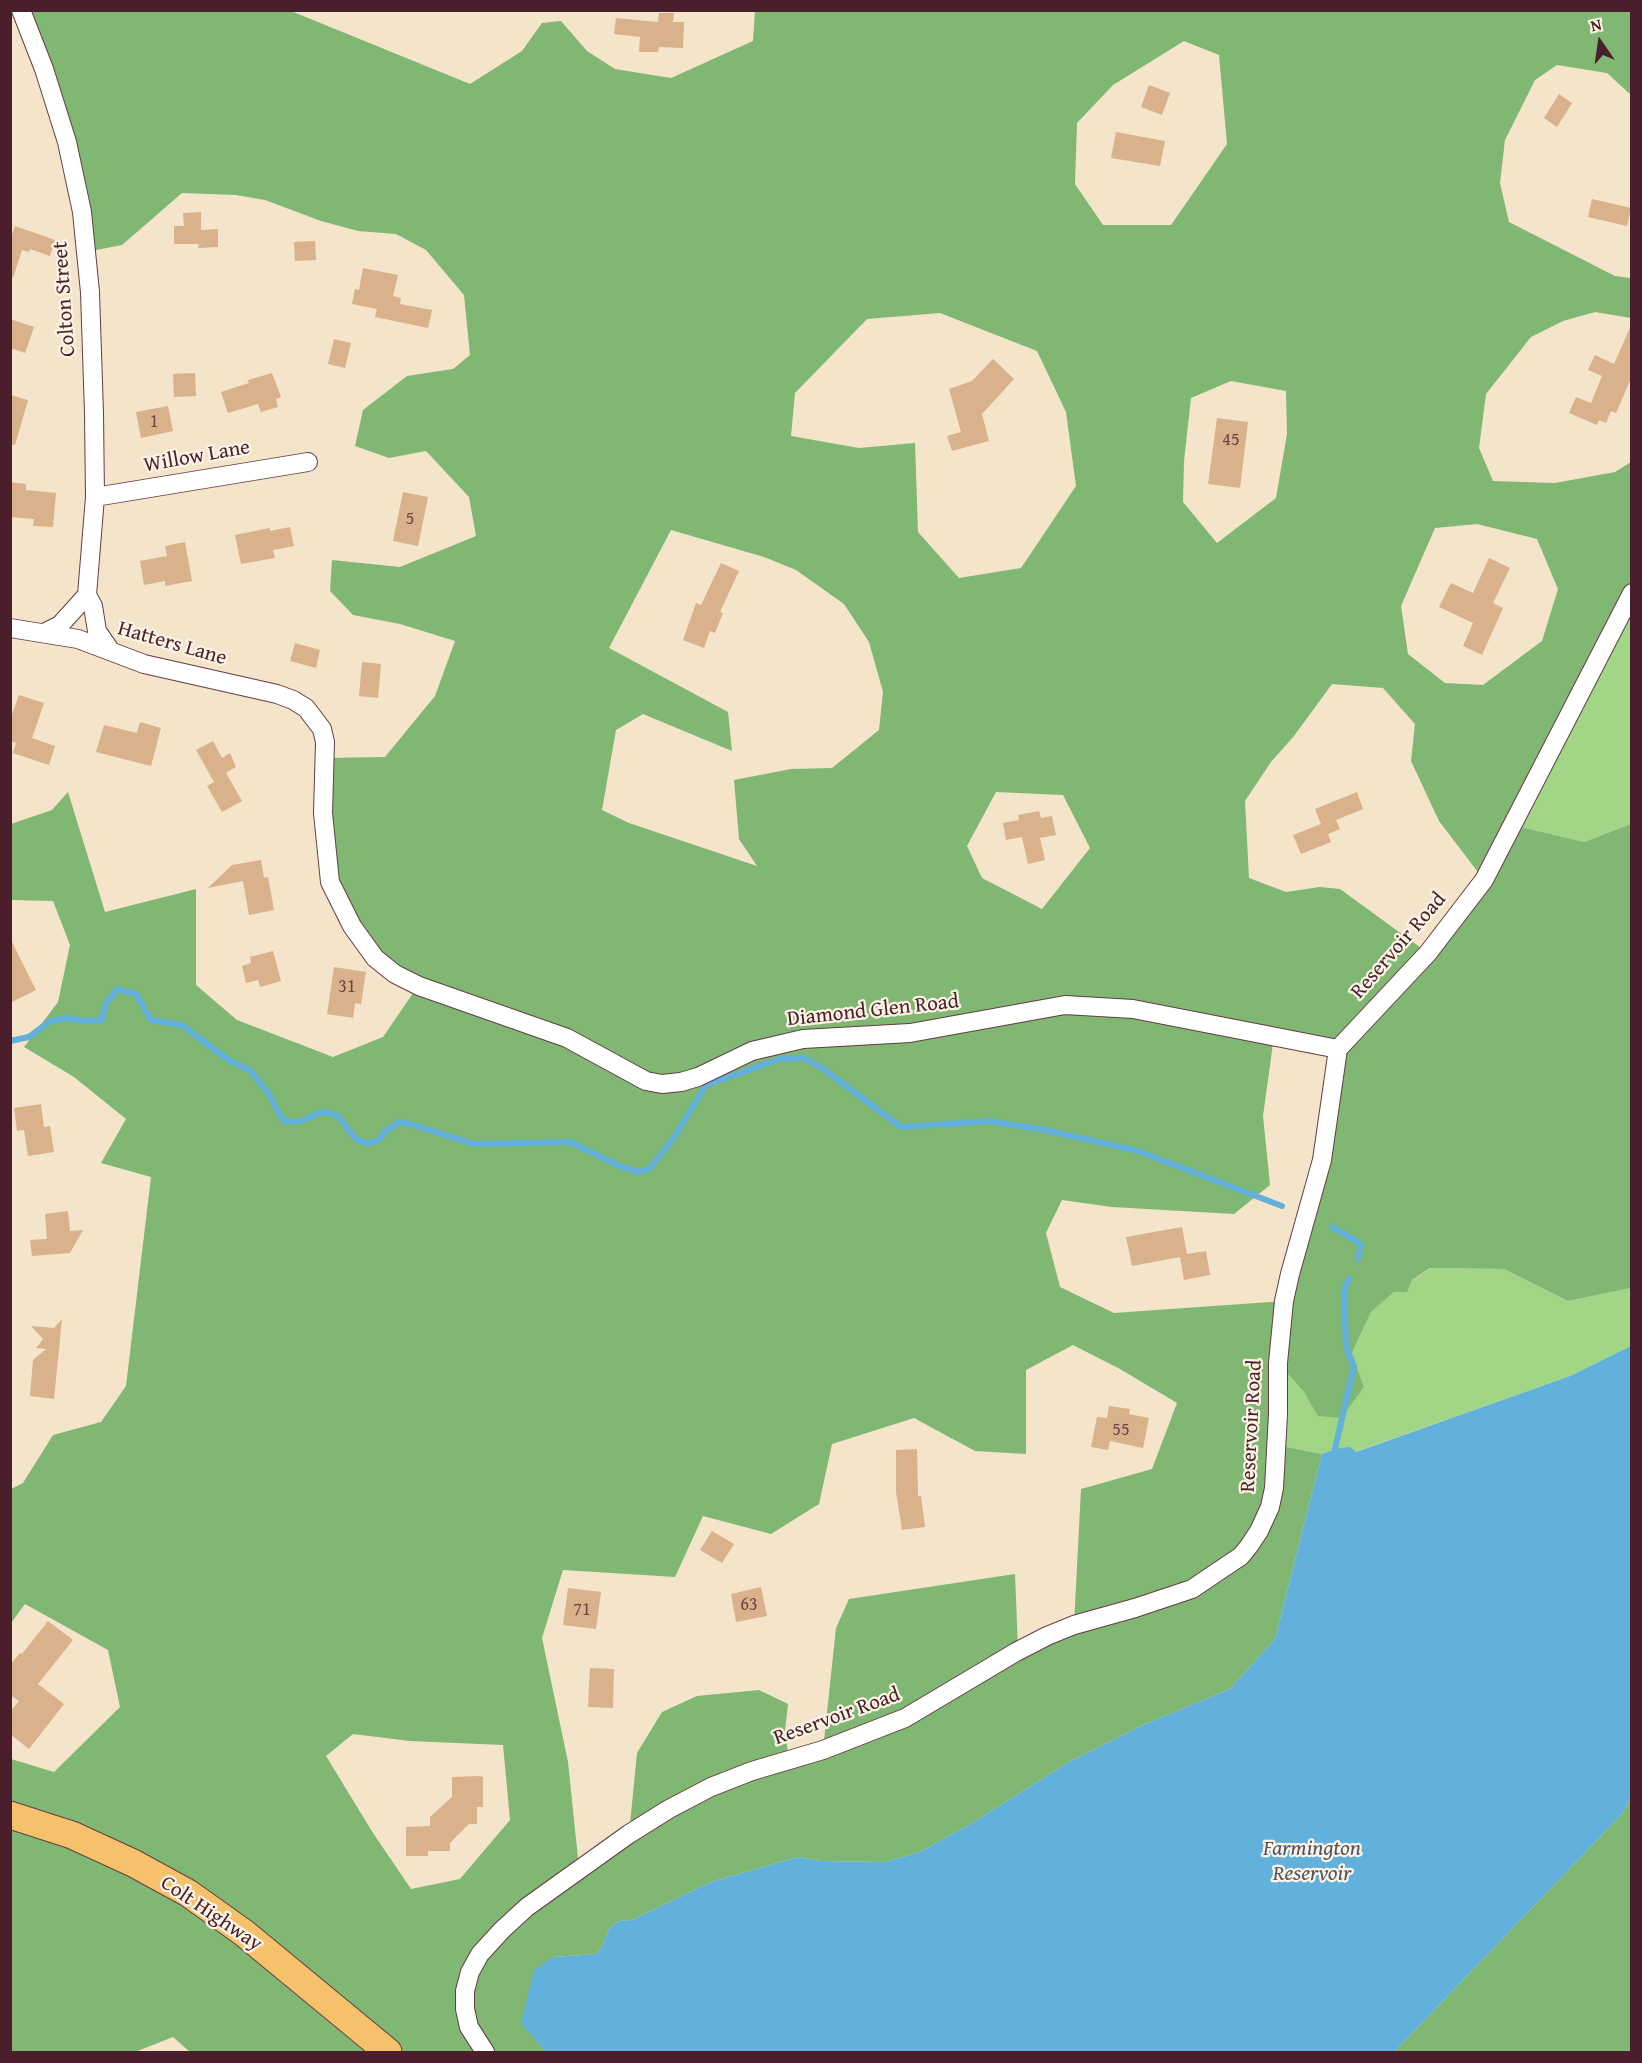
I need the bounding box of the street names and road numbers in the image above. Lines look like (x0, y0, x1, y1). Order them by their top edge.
street label: Colton Street (48, 240, 82, 358)
street label: Willow Lane (142, 435, 252, 479)
street label: Hatters Lane (115, 616, 229, 672)
street label: Reservoir Road (1346, 888, 1452, 1004)
street label: Diamond Glen Road (786, 989, 960, 1033)
street label: Reservoir Road (1236, 1359, 1268, 1493)
street label: Reservoir Road (770, 1682, 904, 1752)
street label: Colt Highway (155, 1871, 267, 1957)

